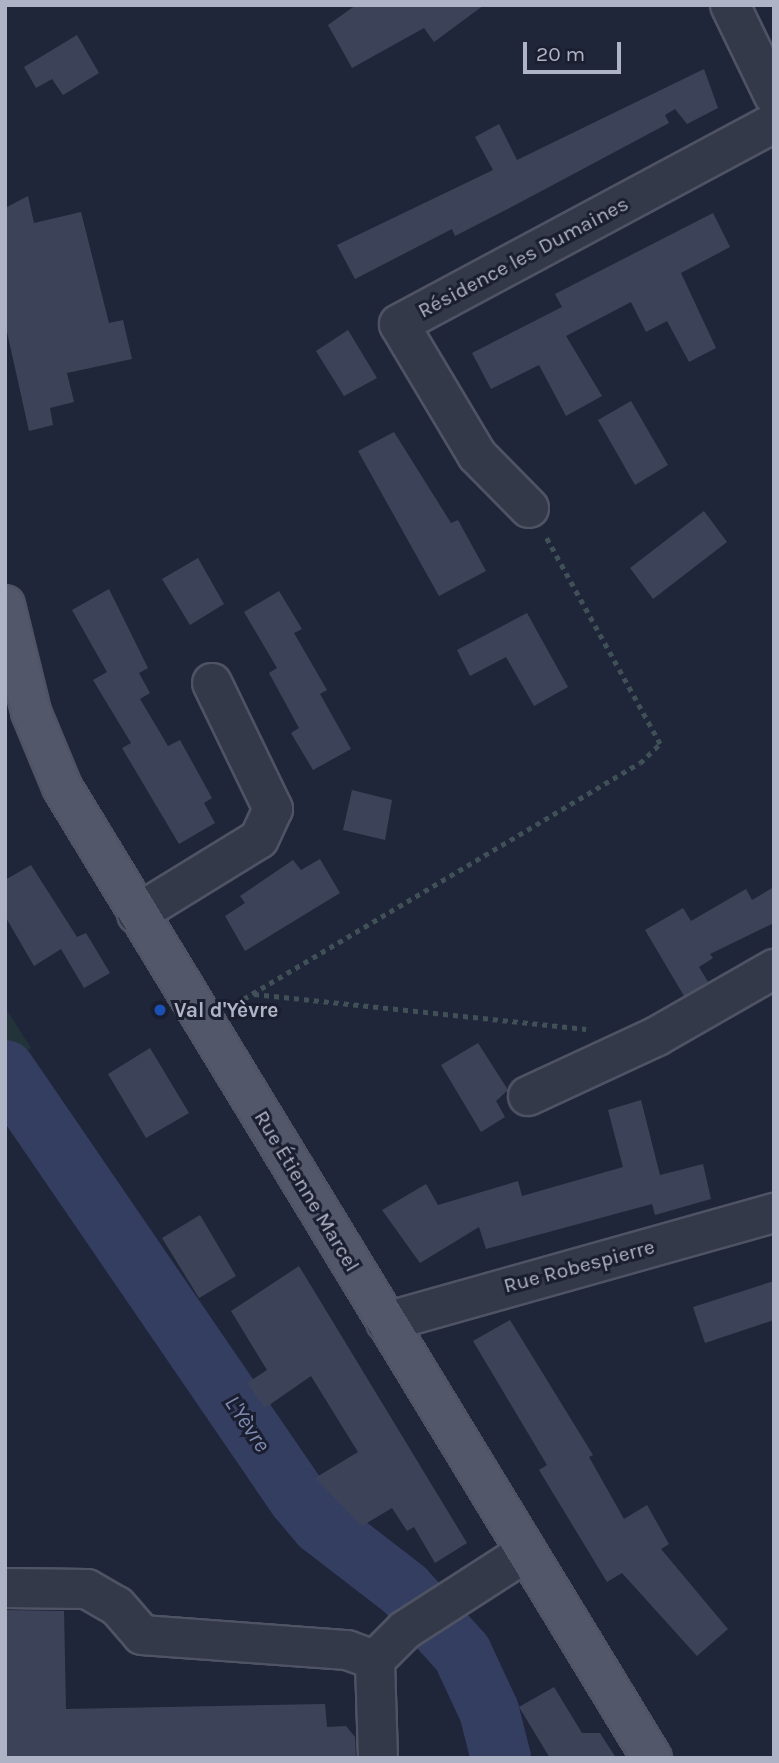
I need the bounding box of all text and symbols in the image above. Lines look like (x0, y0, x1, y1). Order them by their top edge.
scale bar (527, 28, 625, 72)
text: 20 m (536, 42, 585, 66)
street label: Résidence les Dumaines (413, 191, 633, 323)
place label: Val d'Yèvre (174, 997, 278, 1023)
marker: Val d'Yèvre (152, 1002, 168, 1018)
street label: Rue Étienne Marcel (249, 1106, 365, 1276)
street label: Rue Robespierre (501, 1234, 657, 1298)
water label: L'Yèvre (218, 1391, 276, 1457)

